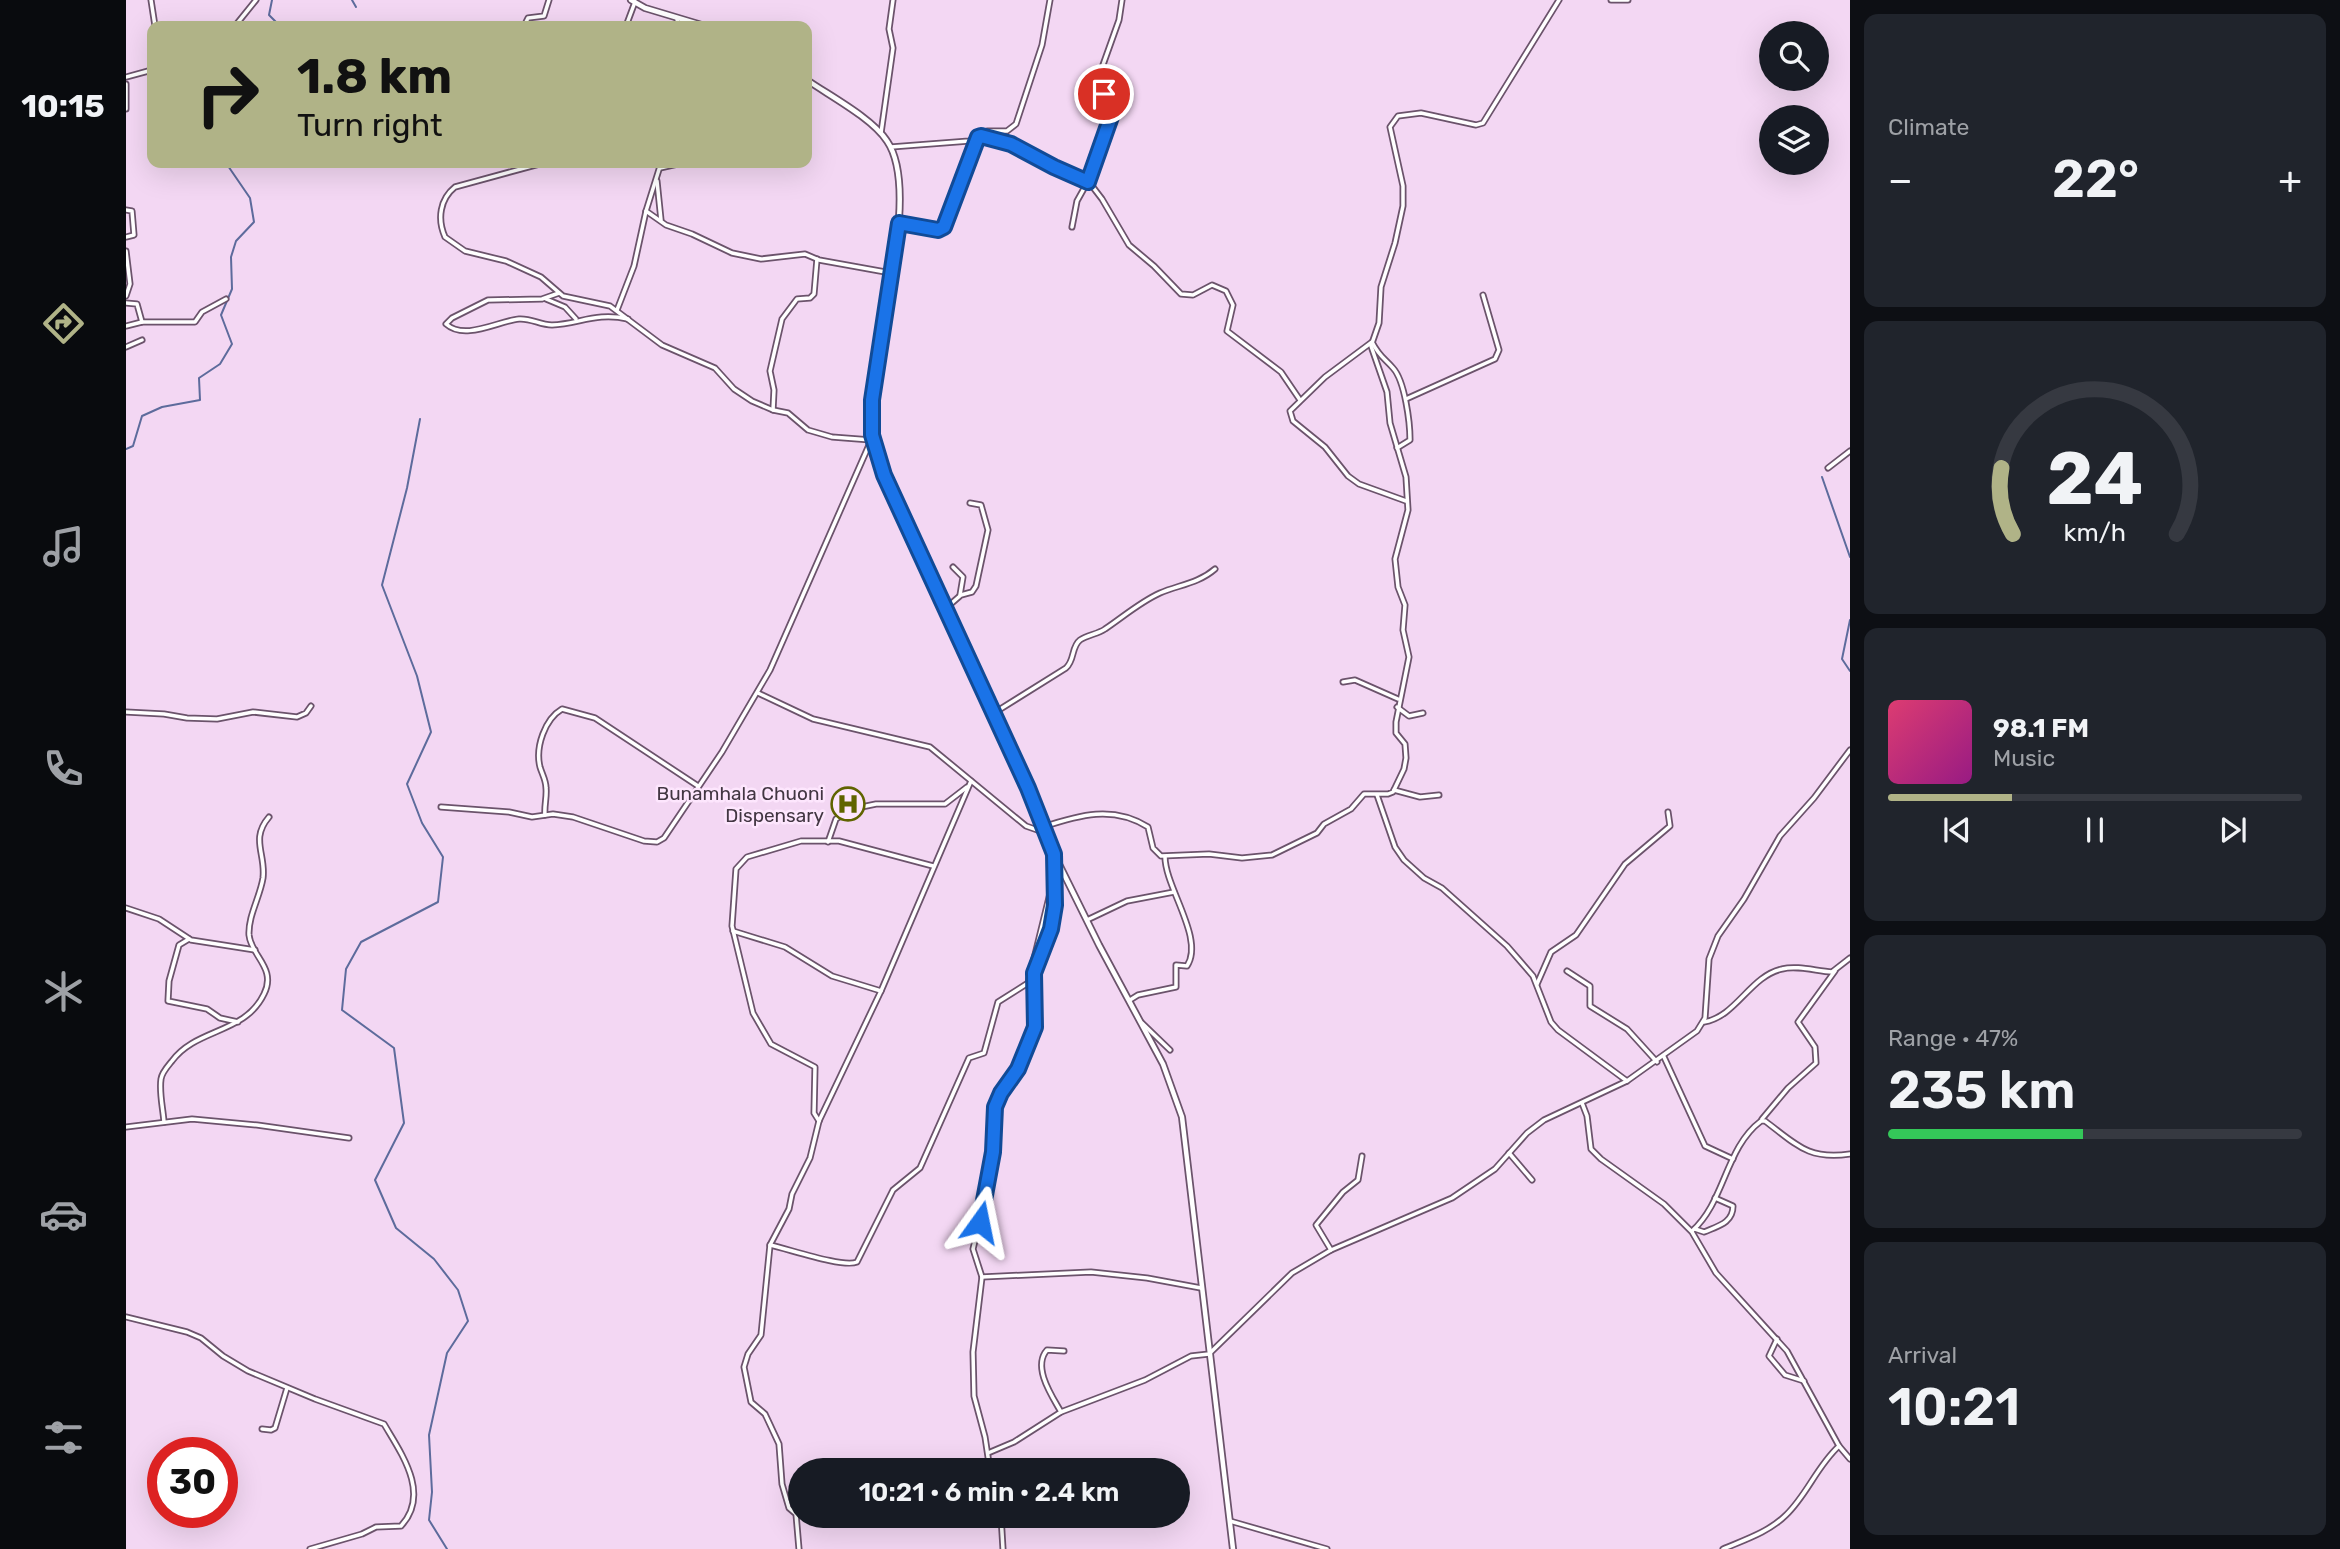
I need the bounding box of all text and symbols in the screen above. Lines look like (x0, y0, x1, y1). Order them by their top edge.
map controls (1759, 21, 1829, 175)
button: search (1759, 21, 1829, 91)
text: 1.8 km (297, 47, 452, 105)
icon: right (182, 49, 273, 140)
pin (1074, 64, 1134, 124)
icon: arrive (1085, 75, 1123, 113)
text: 10:15 (21, 87, 105, 125)
button: layers (1759, 105, 1829, 175)
text: Turn right (297, 106, 442, 144)
text: Climate (1888, 113, 1969, 141)
text: 22° (2052, 148, 2139, 210)
text: − (1888, 157, 1913, 203)
text: + (2278, 157, 2302, 203)
icon: directions (39, 299, 88, 348)
text: 24 (2047, 436, 2143, 522)
text: km/h (2064, 517, 2126, 546)
icon: music (39, 522, 88, 571)
text: 98.1 FM (1993, 713, 2089, 744)
icon: phone (39, 744, 88, 793)
text: Music (1993, 744, 2055, 772)
place label: Bunamhala Chuoni Dispensary (656, 782, 824, 827)
hospital icon: Bunamhala Chuoni Dispensary (829, 785, 867, 823)
icon: previous (1938, 811, 1976, 849)
icon: pause (2076, 811, 2114, 849)
icon: next (2214, 811, 2252, 849)
icon: climate (39, 967, 88, 1016)
text: Range · 47% (1888, 1024, 2018, 1052)
text: 235 km (1888, 1059, 2076, 1121)
position arrow (943, 1185, 1017, 1259)
icon: car (39, 1190, 88, 1239)
text: Arrival (1888, 1341, 1957, 1369)
text: 10:21 (1888, 1376, 2020, 1438)
icon: filters (39, 1413, 88, 1462)
speed limit sign: 30 (147, 1437, 238, 1528)
text: 10:21 · 6 min · 2.4 km (859, 1477, 1119, 1508)

